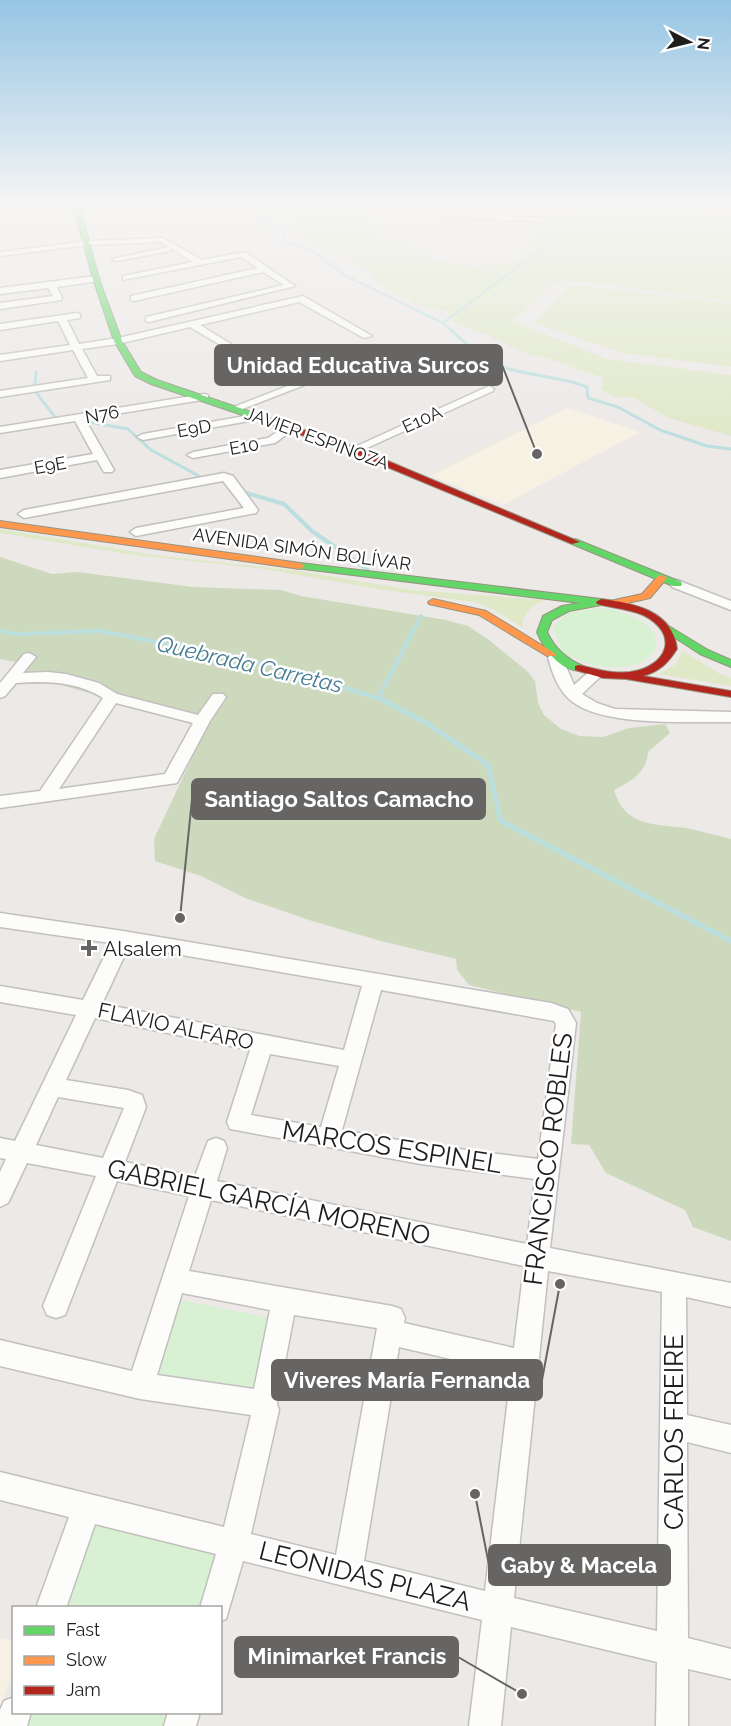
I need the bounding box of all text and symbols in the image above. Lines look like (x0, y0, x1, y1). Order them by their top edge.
north arrow (659, 12, 719, 72)
text: N (693, 37, 714, 51)
callout: Unidad Educativa Surcos (215, 345, 502, 385)
text: Unidad Educativa Surcos (227, 352, 490, 378)
street label: N76 (83, 401, 121, 427)
street label: E10A (399, 401, 445, 437)
street label: JAVIER ESPINOZA (242, 402, 392, 474)
street label: E9D (175, 415, 213, 441)
street label: E10 (228, 433, 260, 459)
street label: E9E (32, 452, 68, 478)
street label: AVENIDA SIMÓN BOLÍVAR (192, 522, 413, 575)
water label: Quebrada Carretas (155, 630, 345, 698)
callout: Santiago Saltos Camacho (192, 779, 485, 819)
text: Santiago Saltos Camacho (204, 786, 474, 812)
place label: Alsalem (103, 936, 182, 961)
marker: Alsalem (80, 939, 98, 957)
street label: FLAVIO ALFARO (96, 997, 256, 1055)
street label: FRANCISCO ROBLES (518, 1031, 578, 1287)
street label: MARCOS ESPINEL (280, 1115, 504, 1179)
street label: GABRIEL GARCÍA MORENO (105, 1153, 433, 1251)
street label: CARLOS FREIRE (659, 1334, 689, 1530)
callout: Viveres María Fernanda (272, 1360, 542, 1400)
text: Viveres María Fernanda (284, 1367, 530, 1393)
street label: LEONIDAS PLAZA (256, 1535, 474, 1617)
callout: Gaby & Macela (489, 1545, 670, 1585)
text: Gaby & Macela (501, 1552, 657, 1578)
legend (12, 1606, 222, 1714)
text: Fast (66, 1619, 100, 1640)
callout: Minimarket Francis (235, 1637, 458, 1677)
text: Minimarket Francis (248, 1643, 447, 1669)
text: Slow (66, 1649, 107, 1670)
text: Jam (66, 1679, 101, 1700)

